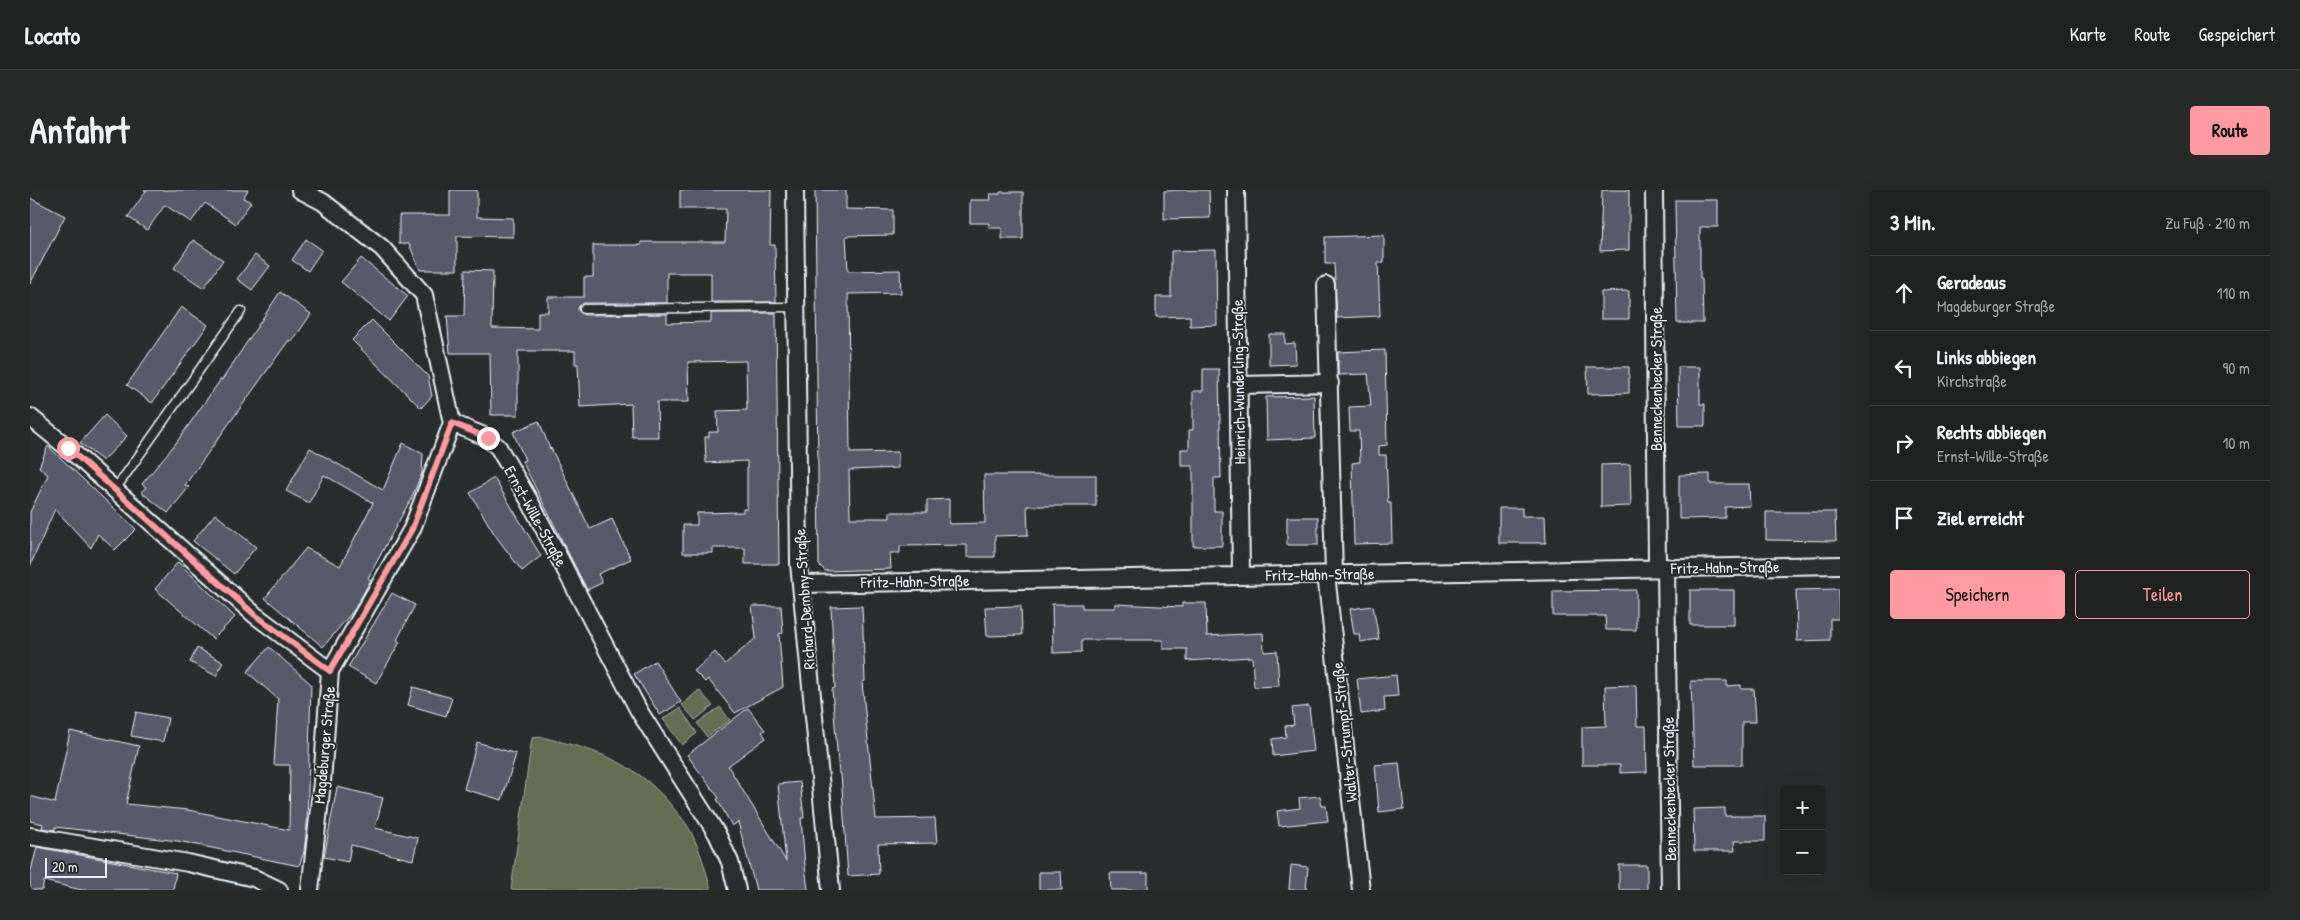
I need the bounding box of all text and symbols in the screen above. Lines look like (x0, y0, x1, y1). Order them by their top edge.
text: Locato (25, 19, 80, 51)
text: Karte (2070, 22, 2107, 47)
text: Route (2135, 22, 2171, 47)
text: Gespeichert (2199, 22, 2275, 47)
button: Route (2190, 106, 2270, 155)
text: Anfahrt (30, 107, 129, 154)
text: 3 Min. (1890, 208, 1935, 237)
text: Zu Fuß · 210 m (2165, 212, 2250, 234)
text: Geradeaus (1937, 269, 2006, 295)
icon: ahead (1890, 279, 1918, 307)
text: 110 m (2217, 282, 2250, 304)
text: Magdeburger Straße (1937, 295, 2055, 317)
street label: Heinrich-Wunderling-Straße (1226, 299, 1250, 465)
street label: Benneckenbecker Straße (1645, 306, 1667, 451)
text: Links abbiegen (1937, 344, 2036, 370)
icon: left (1890, 354, 1918, 382)
text: 90 m (2222, 357, 2250, 379)
text: Kirchstraße (1937, 370, 2007, 392)
text: Rechts abbiegen (1937, 419, 2046, 445)
route end (477, 427, 500, 450)
icon: right (1890, 429, 1918, 457)
text: 10 m (2222, 432, 2250, 454)
route start (57, 437, 80, 460)
text: Ernst-Wille-Straße (1937, 445, 2049, 467)
street label: Ernst-Wille-Straße (499, 462, 573, 571)
icon: arrive (1890, 504, 1918, 532)
text: Ziel erreicht (1937, 505, 2024, 531)
street label: Richard-Dembny-Straße (788, 527, 820, 670)
street label: Fritz-Hahn-Straße (1669, 555, 1780, 579)
street label: Fritz-Hahn-Straße (1264, 562, 1375, 586)
street label: Fritz-Hahn-Straße (859, 569, 970, 593)
button: Speichern (1890, 570, 2065, 619)
button: Teilen (2075, 570, 2250, 619)
street label: Walter-Strumpf-Straße (1326, 660, 1362, 803)
street label: Magdeburger Straße (308, 685, 340, 805)
street label: Benneckenbecker Straße (1657, 716, 1681, 861)
map controls (1780, 785, 1825, 875)
button: + (1780, 785, 1825, 830)
button: − (1780, 830, 1825, 875)
scale bar (45, 855, 108, 878)
text: 20 m (52, 857, 78, 876)

